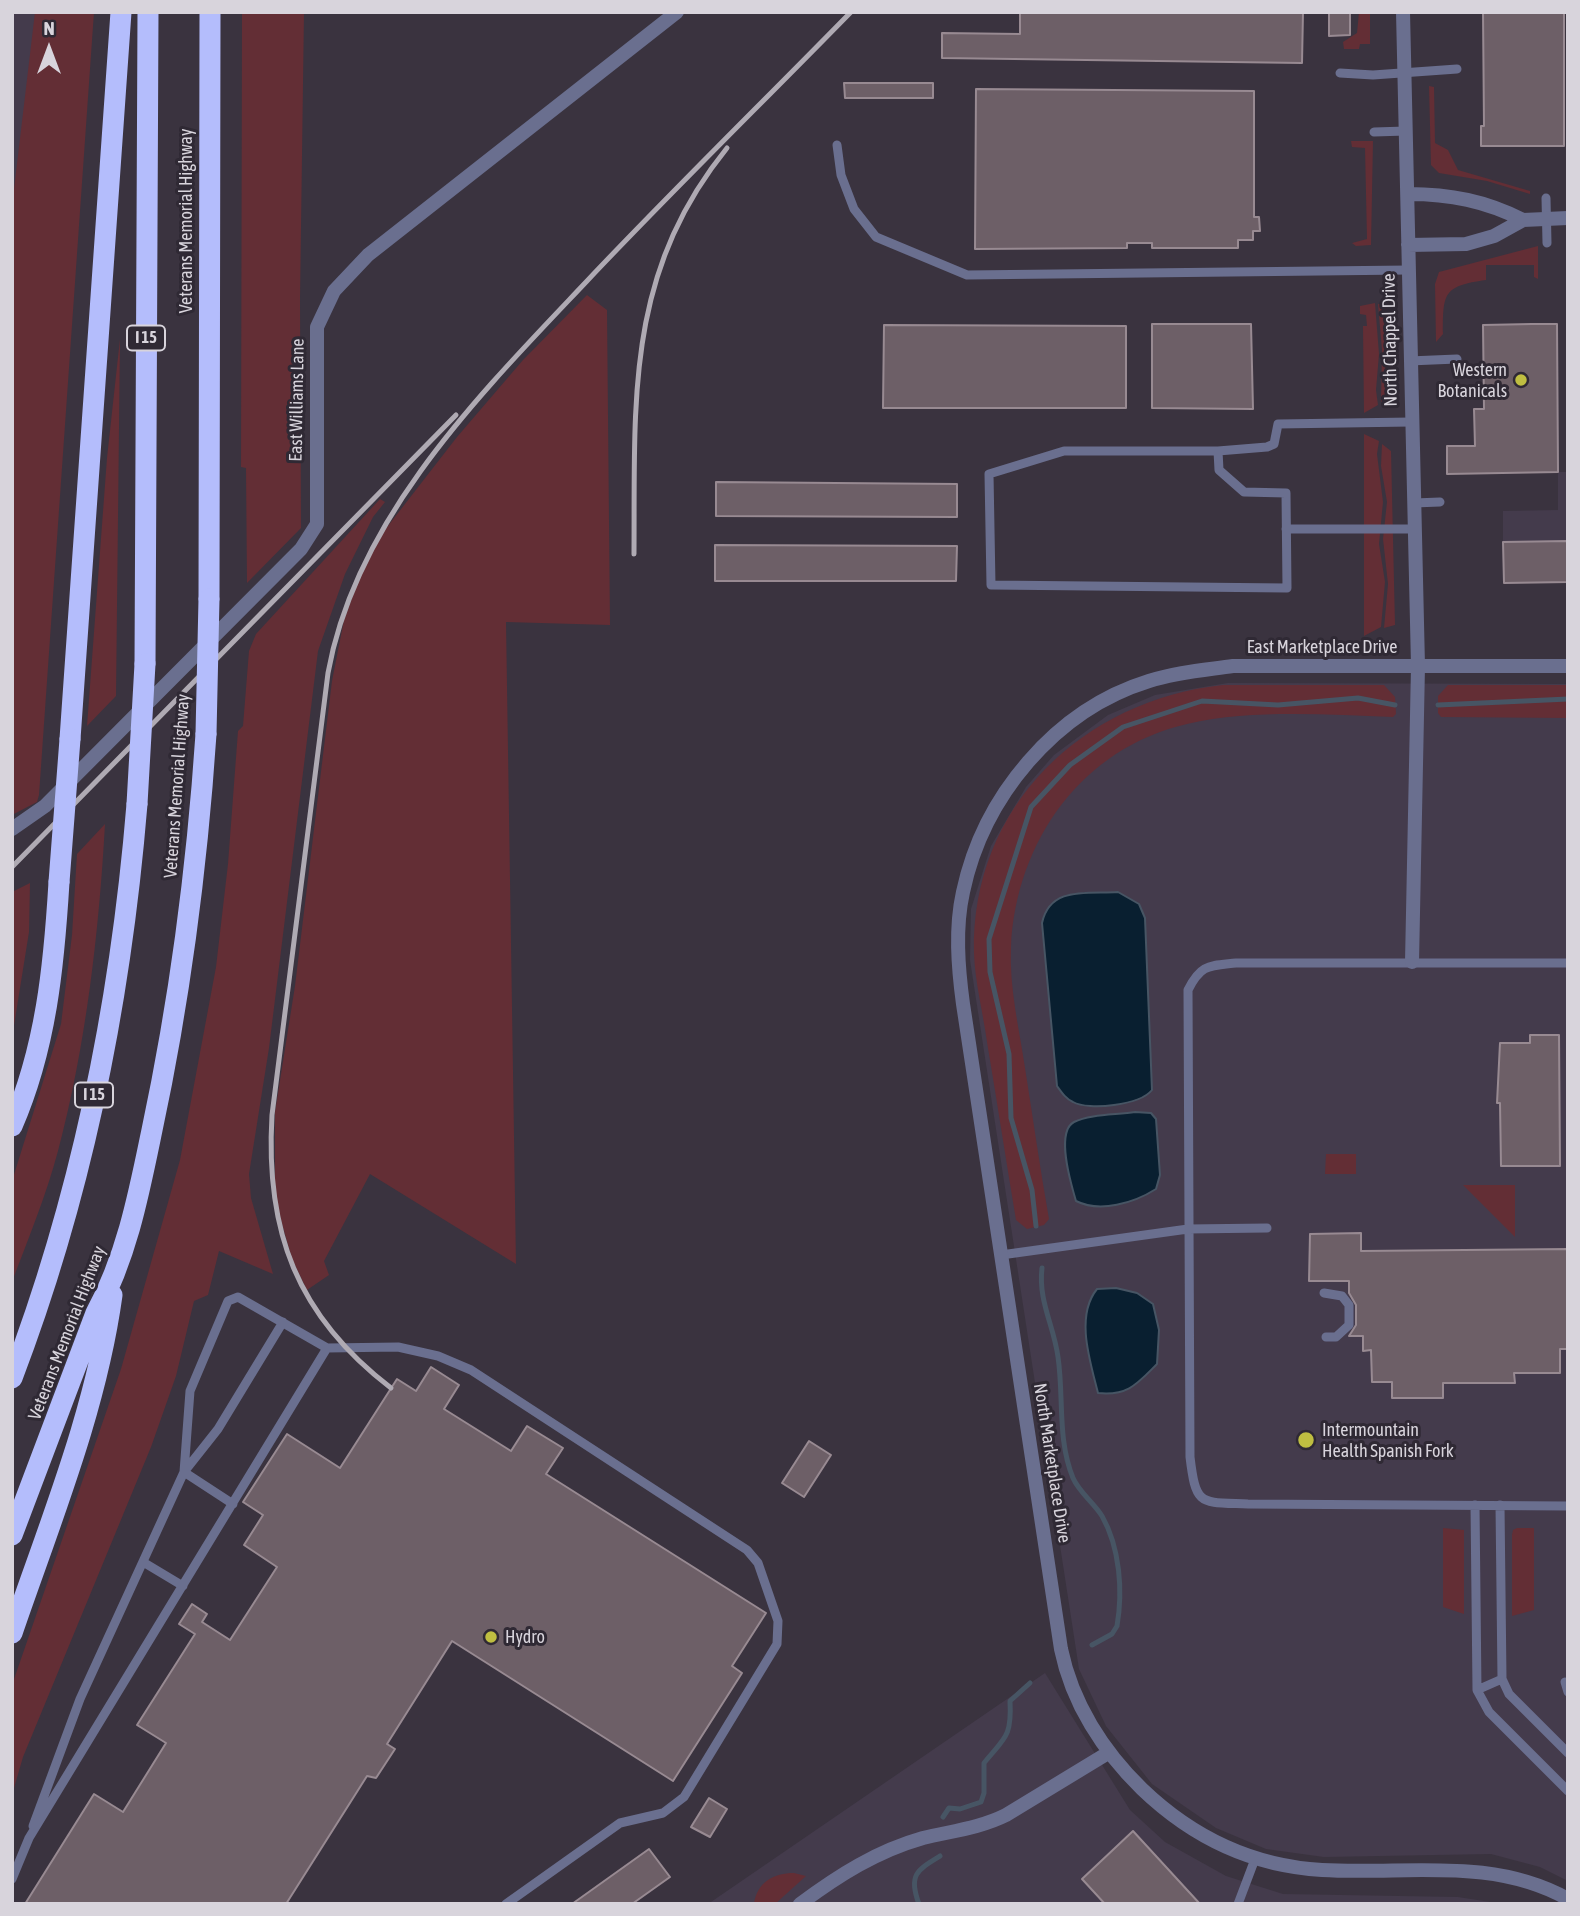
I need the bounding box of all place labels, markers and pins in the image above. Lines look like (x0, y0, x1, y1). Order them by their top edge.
place label: Western Botanicals (1437, 359, 1507, 402)
marker: Western Botanicals (1513, 372, 1529, 388)
place label: Intermountain Health Spanish Fork (1322, 1419, 1454, 1462)
marker: Intermountain Health Spanish Fork (1296, 1430, 1316, 1450)
place label: Hydro (505, 1626, 545, 1648)
marker: Hydro (483, 1629, 499, 1645)

